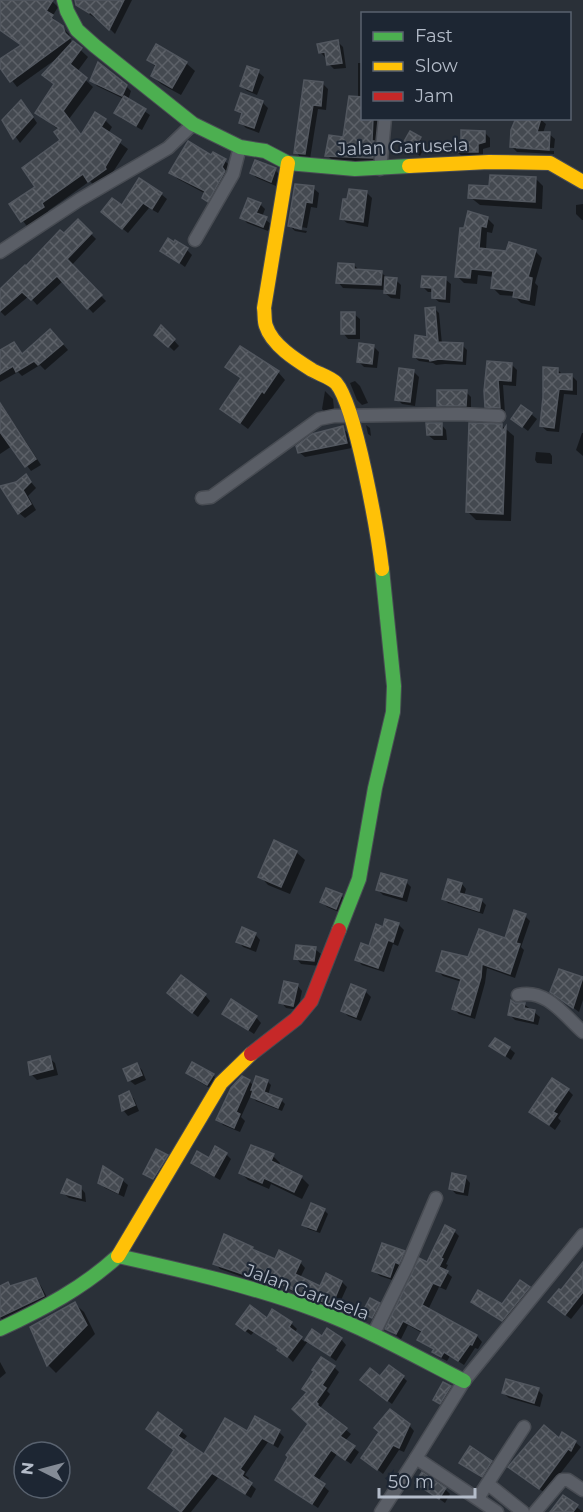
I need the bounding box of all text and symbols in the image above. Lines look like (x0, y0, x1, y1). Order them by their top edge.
legend (361, 12, 571, 120)
text: Fast (415, 25, 453, 47)
text: Slow (415, 55, 458, 77)
text: Jam (414, 85, 454, 107)
street label: Jalan Garusela (336, 134, 469, 160)
street label: Jalan Garusela (241, 1259, 372, 1325)
north arrow (12, 1440, 72, 1500)
text: N (17, 1461, 38, 1476)
scale bar (379, 1461, 475, 1499)
text: 50 m (388, 1471, 434, 1493)

